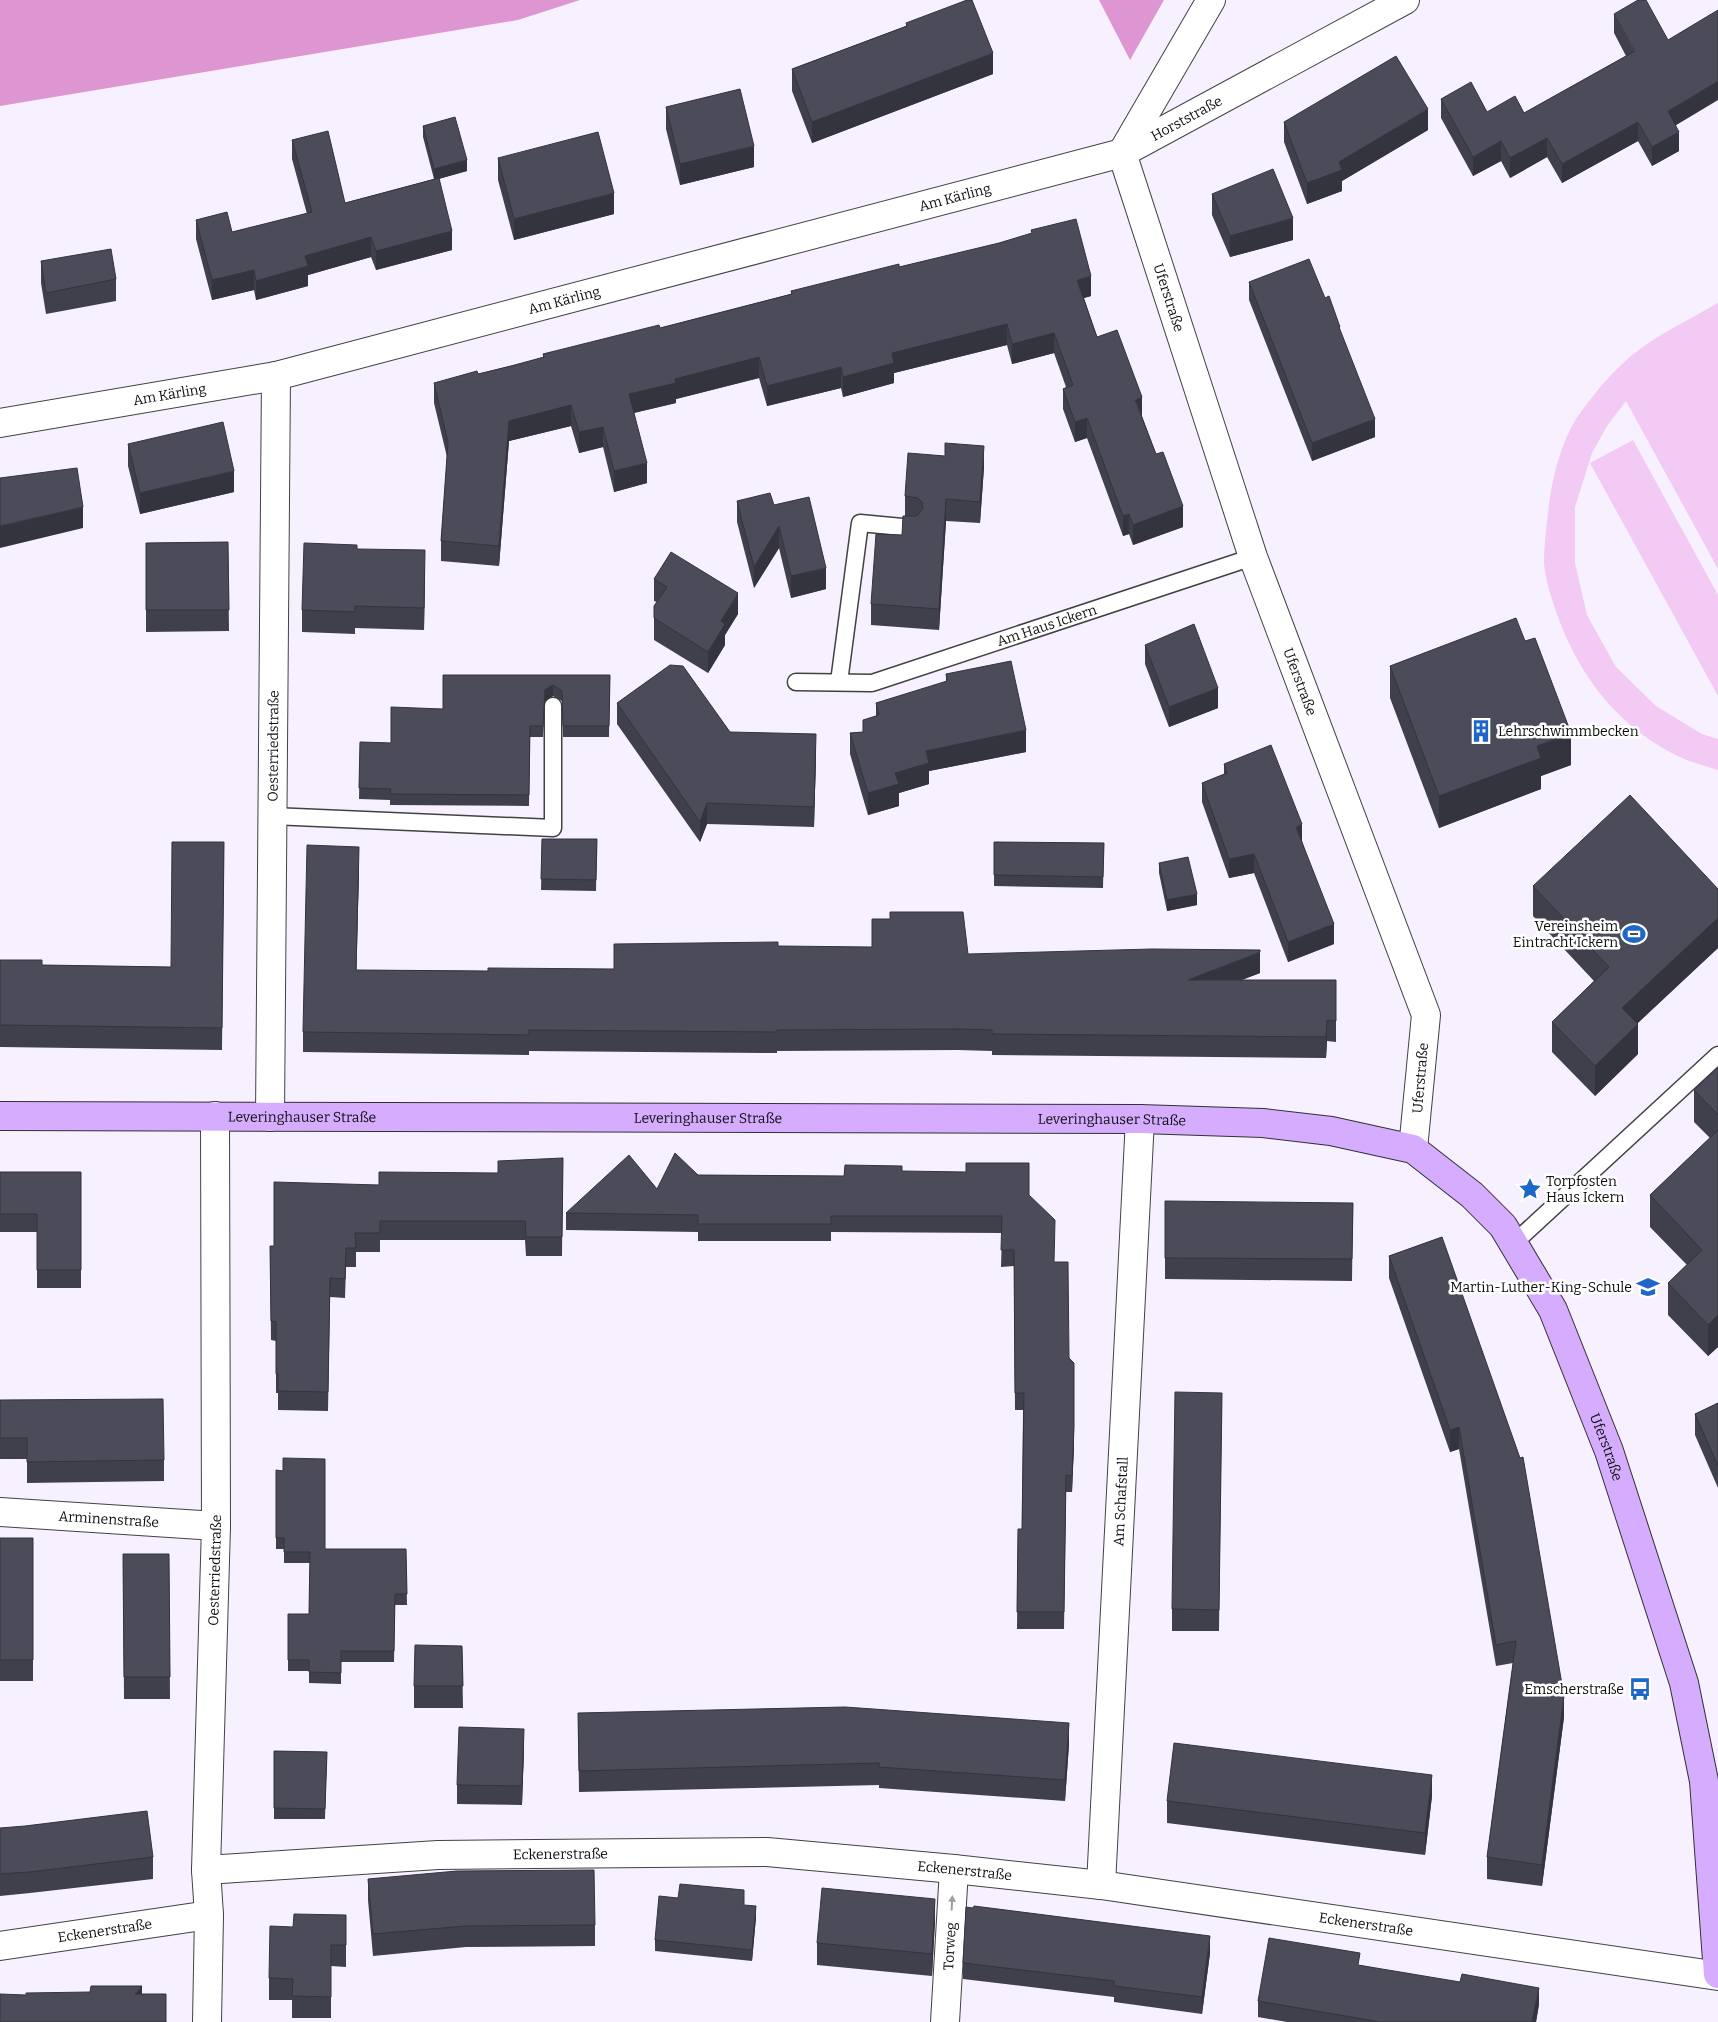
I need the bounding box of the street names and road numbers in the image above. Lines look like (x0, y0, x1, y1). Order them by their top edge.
street label: Horststraße (1148, 93, 1225, 145)
street label: Am Kärling (917, 180, 993, 215)
street label: Uferstraße (1149, 261, 1187, 334)
street label: Am Kärling (527, 283, 602, 318)
street label: Am Kärling (132, 380, 208, 409)
street label: Am Haus Ickern (995, 601, 1099, 650)
street label: Uferstraße (1279, 646, 1320, 718)
street label: Oesterriedstraße (265, 690, 282, 802)
street label: Uferstraße (1409, 1042, 1432, 1114)
street label: Leveringhauser Straße (228, 1109, 376, 1126)
street label: Leveringhauser Straße (634, 1110, 782, 1127)
street label: Leveringhauser Straße (1038, 1111, 1186, 1129)
street label: Uferstraße (1586, 1411, 1626, 1483)
street label: Am Schafstall (1110, 1456, 1132, 1547)
street label: Arminenstraße (58, 1508, 159, 1531)
street label: Oesterriedstraße (205, 1515, 225, 1626)
street label: Eckenerstraße (513, 1845, 608, 1863)
street label: Eckenerstraße (917, 1858, 1013, 1884)
street label: Eckenerstraße (1318, 1909, 1414, 1940)
street label: Eckenerstraße (57, 1916, 153, 1946)
street label: Torweg (940, 1921, 960, 1971)

